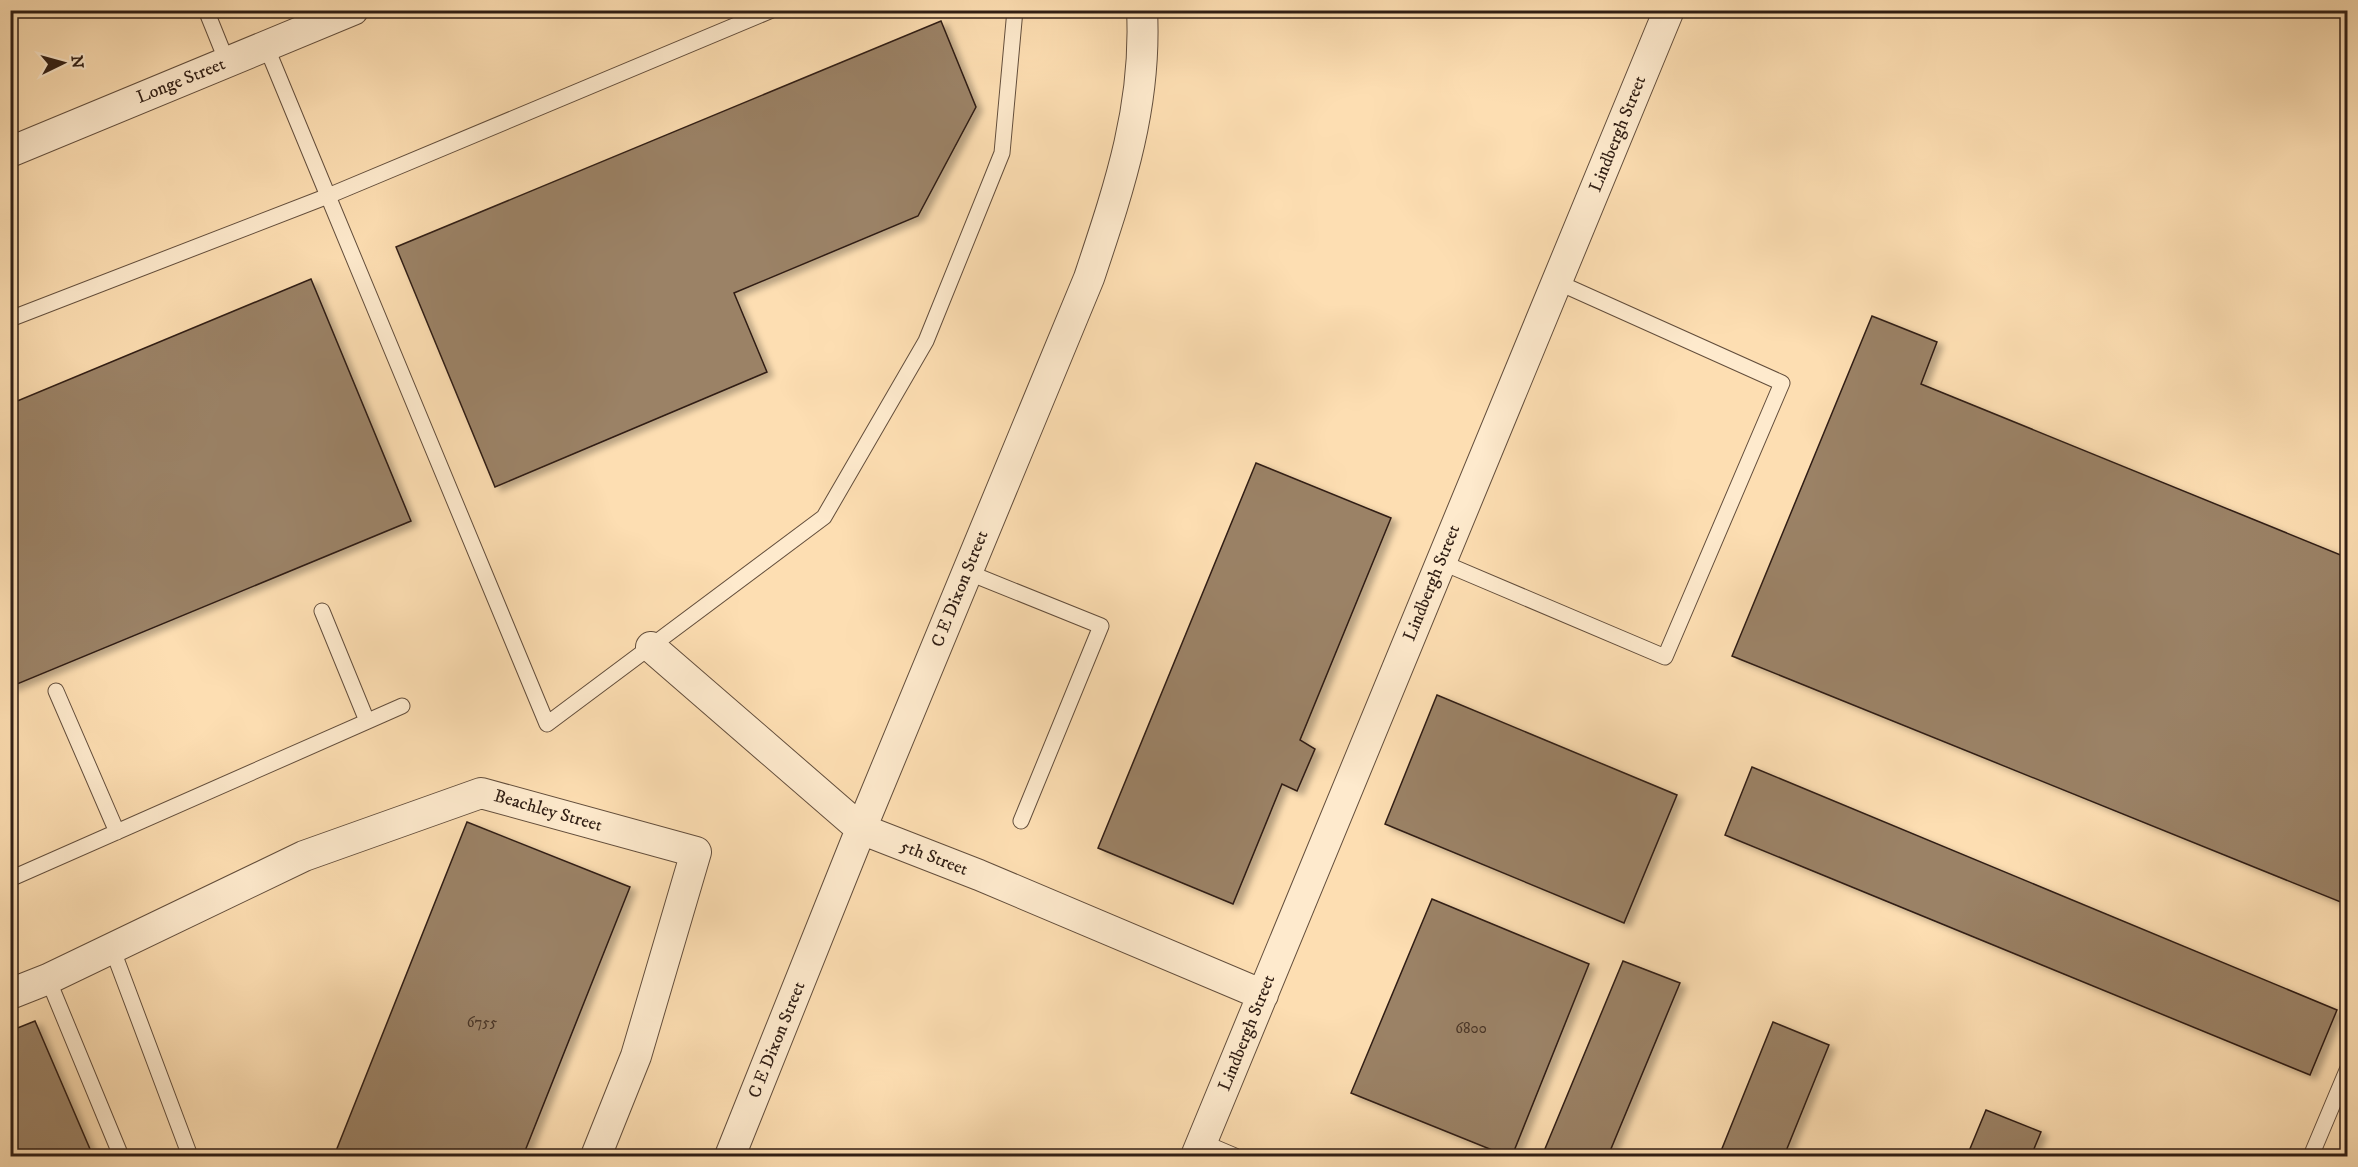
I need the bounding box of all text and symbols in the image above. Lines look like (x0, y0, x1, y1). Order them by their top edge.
north arrow (33, 33, 93, 93)
street label: Longe Street (133, 53, 229, 109)
text: N (66, 54, 87, 69)
street label: Lindbergh Street (1585, 73, 1651, 195)
street label: Lindbergh Street (1399, 522, 1465, 644)
street label: C E Dixon Street (927, 527, 993, 651)
street label: Beachley Street (491, 785, 605, 837)
street label: 5th Street (897, 835, 971, 881)
street label: Lindbergh Street (1214, 972, 1280, 1094)
street label: C E Dixon Street (744, 978, 810, 1102)
house number: 6755 (467, 1013, 498, 1032)
house number: 6800 (1455, 1019, 1487, 1038)

